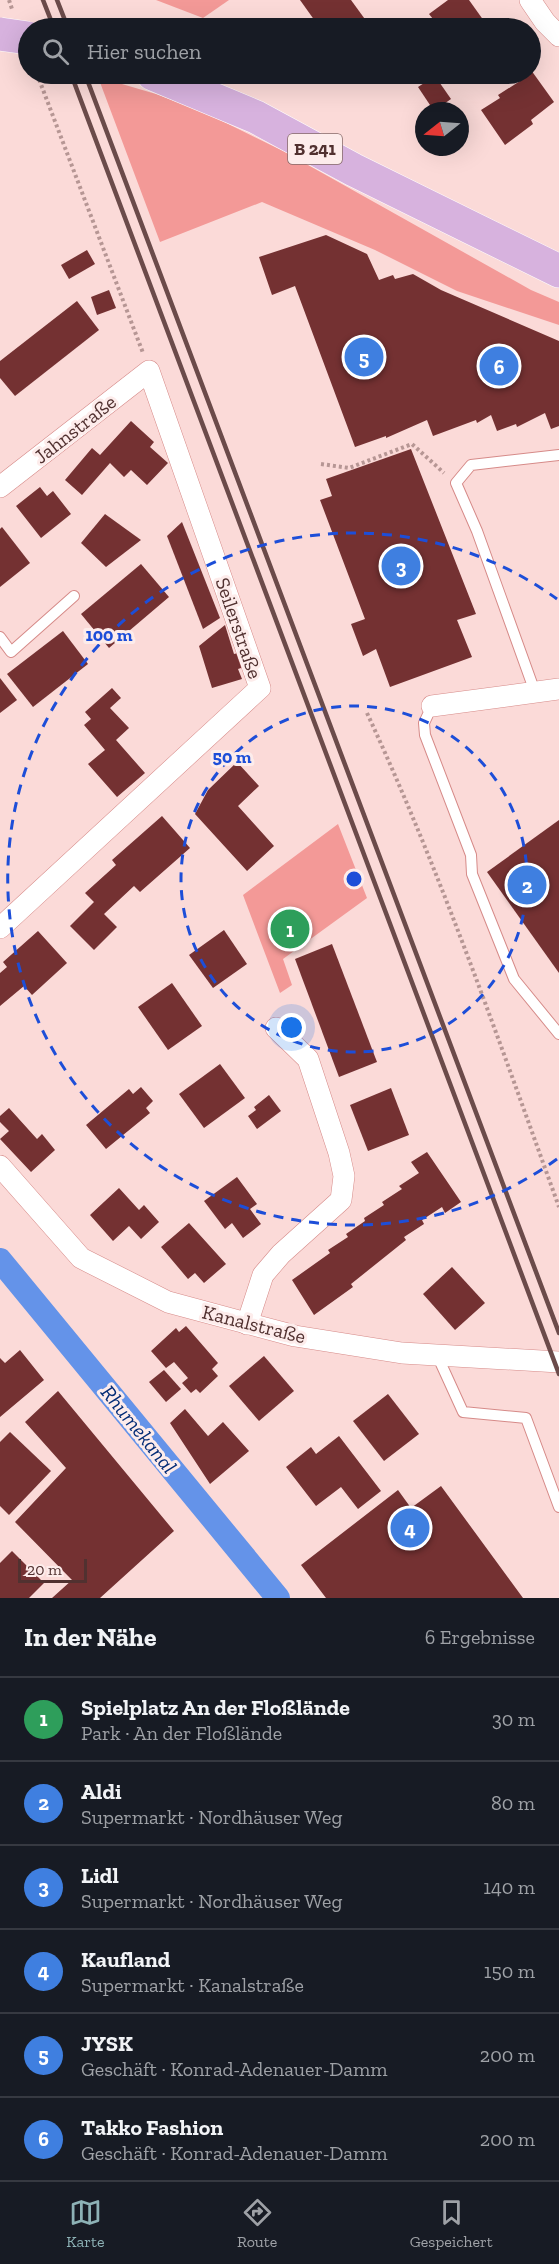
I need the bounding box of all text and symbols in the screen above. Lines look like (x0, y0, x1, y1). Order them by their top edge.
search box (18, 18, 541, 84)
icon: search (39, 35, 72, 68)
text: Hier suchen (87, 38, 201, 65)
north arrow (415, 102, 469, 156)
road number: B 241 (288, 134, 342, 164)
pin: 5 (344, 334, 384, 380)
pin: 6 (480, 344, 518, 388)
street label: Jahnstraße (29, 390, 121, 468)
pin: 3 (382, 544, 420, 588)
street label: Seilerstraße (210, 574, 268, 682)
text: 100 m (85, 624, 133, 646)
text: 50 m (213, 746, 252, 768)
pin: 2 (508, 862, 546, 908)
centre of rings (344, 869, 364, 889)
pin: 1 (270, 906, 310, 952)
your location (277, 1013, 306, 1042)
street label: Kanalstraße (200, 1300, 308, 1348)
water label: Rhumekanal (96, 1380, 182, 1478)
pin: 4 (390, 1506, 430, 1550)
scale bar (18, 1556, 87, 1584)
text: 20 m (27, 1560, 62, 1579)
text: In der Nähe (24, 1621, 156, 1653)
text: 6 Ergebnisse (425, 1625, 535, 1649)
text: Spielplatz An der Floßlände (81, 1694, 350, 1721)
text: 1 (39, 1707, 48, 1731)
text: 30 m (492, 1707, 535, 1731)
text: Park · An der Floßlände (81, 1721, 282, 1745)
text: Aldi (81, 1778, 122, 1805)
text: 2 (38, 1791, 49, 1815)
text: 80 m (491, 1791, 535, 1815)
text: Supermarkt · Nordhäuser Weg (81, 1805, 342, 1829)
text: Lidl (81, 1862, 119, 1889)
text: 3 (38, 1875, 49, 1899)
text: 140 m (483, 1875, 535, 1899)
text: Supermarkt · Nordhäuser Weg (81, 1889, 342, 1913)
text: Kaufland (81, 1946, 170, 1973)
text: 4 (38, 1959, 49, 1983)
text: 150 m (484, 1959, 535, 1983)
text: Supermarkt · Kanalstraße (81, 1973, 304, 1997)
text: JYSK (81, 2030, 133, 2057)
text: 5 (38, 2043, 49, 2067)
text: 200 m (480, 2043, 535, 2067)
text: Geschäft · Konrad-Adenauer-Damm (81, 2057, 387, 2081)
text: Takko Fashion (81, 2114, 223, 2141)
text: 6 (38, 2127, 49, 2151)
text: 200 m (480, 2127, 535, 2151)
text: Geschäft · Konrad-Adenauer-Damm (81, 2141, 387, 2165)
tab: Karte (66, 2196, 104, 2251)
tab: Route (237, 2196, 277, 2251)
tab: Gespeichert (410, 2196, 493, 2251)

